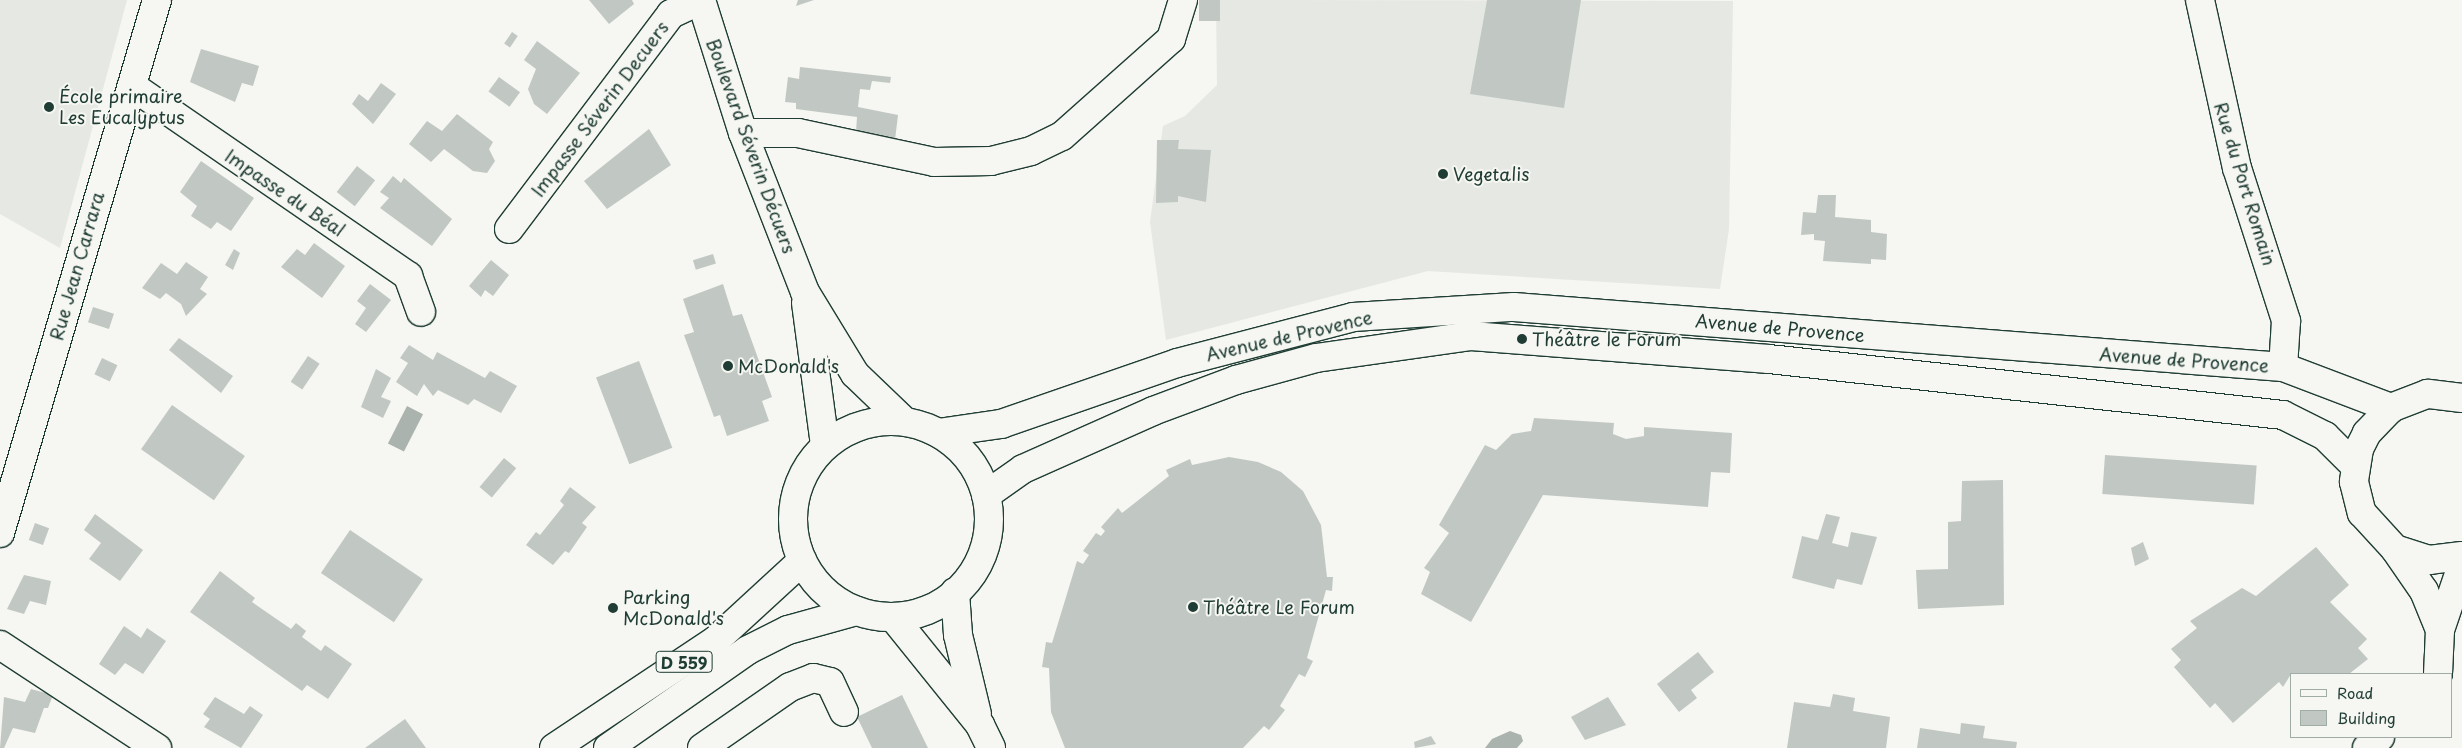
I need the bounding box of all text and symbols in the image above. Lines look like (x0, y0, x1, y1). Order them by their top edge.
street label: Impasse Séverin Decuers (527, 17, 673, 201)
street label: Boulevard Séverin Décuers (702, 35, 800, 257)
place label: École primaire Les Eucalyptus (59, 86, 186, 128)
street label: Rue du Port Romain (2209, 98, 2281, 270)
marker: École primaire Les Eucalyptus (43, 101, 55, 113)
street label: Impasse du Béal (220, 144, 350, 242)
place label: Vegetalis (1453, 163, 1529, 185)
marker: Vegetalis (1437, 168, 1449, 180)
street label: Rue Jean Carrara (45, 188, 109, 344)
street label: Avenue de Provence (1204, 306, 1374, 366)
street label: Avenue de Provence (1694, 310, 1866, 346)
place label: Théâtre le Forum (1532, 328, 1682, 350)
marker: Théâtre le Forum (1516, 333, 1528, 345)
street label: Avenue de Provence (2099, 343, 2269, 377)
place label: McDonald's (738, 355, 839, 377)
marker: McDonald's (722, 360, 734, 372)
place label: Parking McDonald's (623, 587, 724, 630)
place label: Théâtre Le Forum (1203, 596, 1358, 618)
marker: Théâtre Le Forum (1187, 601, 1199, 613)
marker: Parking McDonald's (607, 602, 619, 614)
road number: D 559 (655, 649, 713, 676)
legend (2290, 673, 2452, 738)
text: Road (2337, 681, 2373, 704)
text: Building (2337, 706, 2396, 729)

